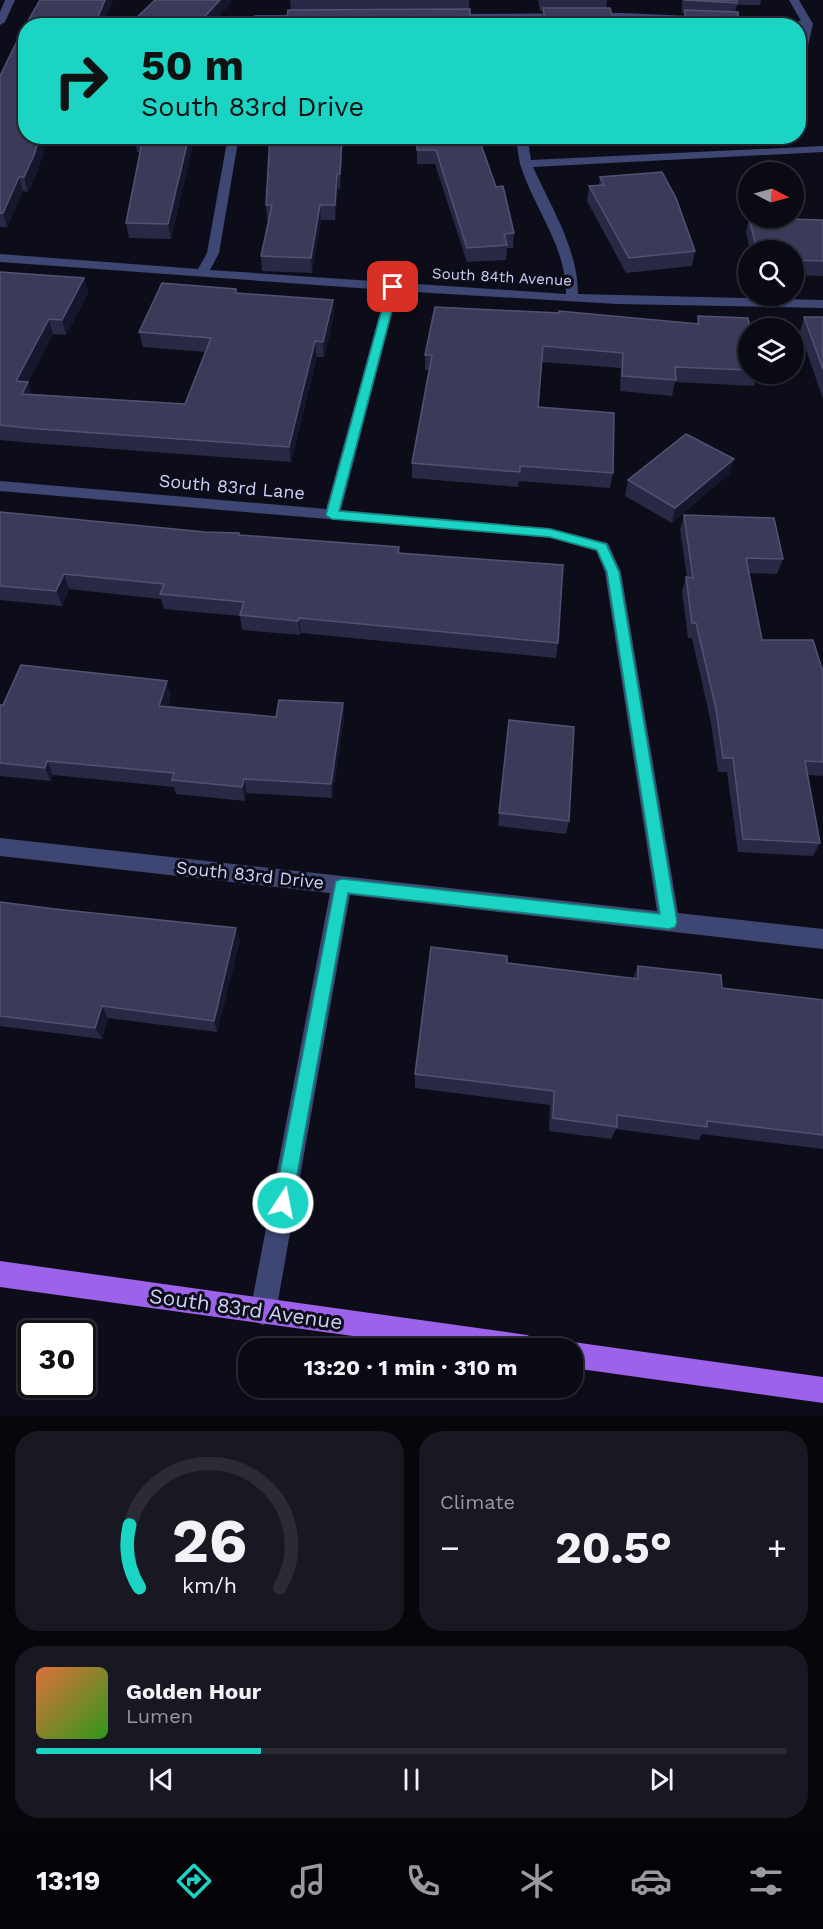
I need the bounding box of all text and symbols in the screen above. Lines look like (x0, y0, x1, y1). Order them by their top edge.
text: 50 m (141, 41, 244, 90)
icon: right (42, 42, 120, 120)
text: South 83rd Drive (141, 91, 364, 123)
north arrow (738, 162, 804, 228)
map controls (738, 162, 804, 384)
button: search (738, 240, 804, 306)
pin (367, 261, 418, 312)
street label: South 84th Avenue (432, 264, 572, 290)
icon: arrive (376, 270, 409, 303)
button: layers (738, 318, 804, 384)
street label: South 83rd Lane (158, 470, 306, 503)
street label: South 83rd Drive (175, 856, 325, 893)
position arrow (251, 1171, 315, 1235)
street label: South 83rd Avenue (148, 1283, 344, 1334)
speed limit sign: 30 (18, 1320, 96, 1398)
text: 13:20 · 1 min · 310 m (304, 1355, 517, 1380)
text: Climate (440, 1490, 515, 1514)
text: 26 (172, 1504, 247, 1577)
text: 20.5° (555, 1521, 672, 1574)
text: − (440, 1528, 460, 1567)
text: + (767, 1528, 787, 1567)
text: km/h (182, 1573, 237, 1598)
text: Golden Hour (126, 1679, 261, 1704)
text: Lumen (126, 1704, 193, 1728)
icon: previous (145, 1763, 178, 1796)
icon: pause (395, 1763, 428, 1796)
icon: next (645, 1763, 678, 1796)
icon: directions (173, 1860, 215, 1902)
icon: music (287, 1860, 329, 1902)
icon: phone (402, 1860, 444, 1902)
icon: climate (516, 1860, 558, 1902)
icon: car (630, 1860, 672, 1902)
icon: filters (745, 1860, 787, 1902)
text: 13:19 (36, 1865, 100, 1897)

